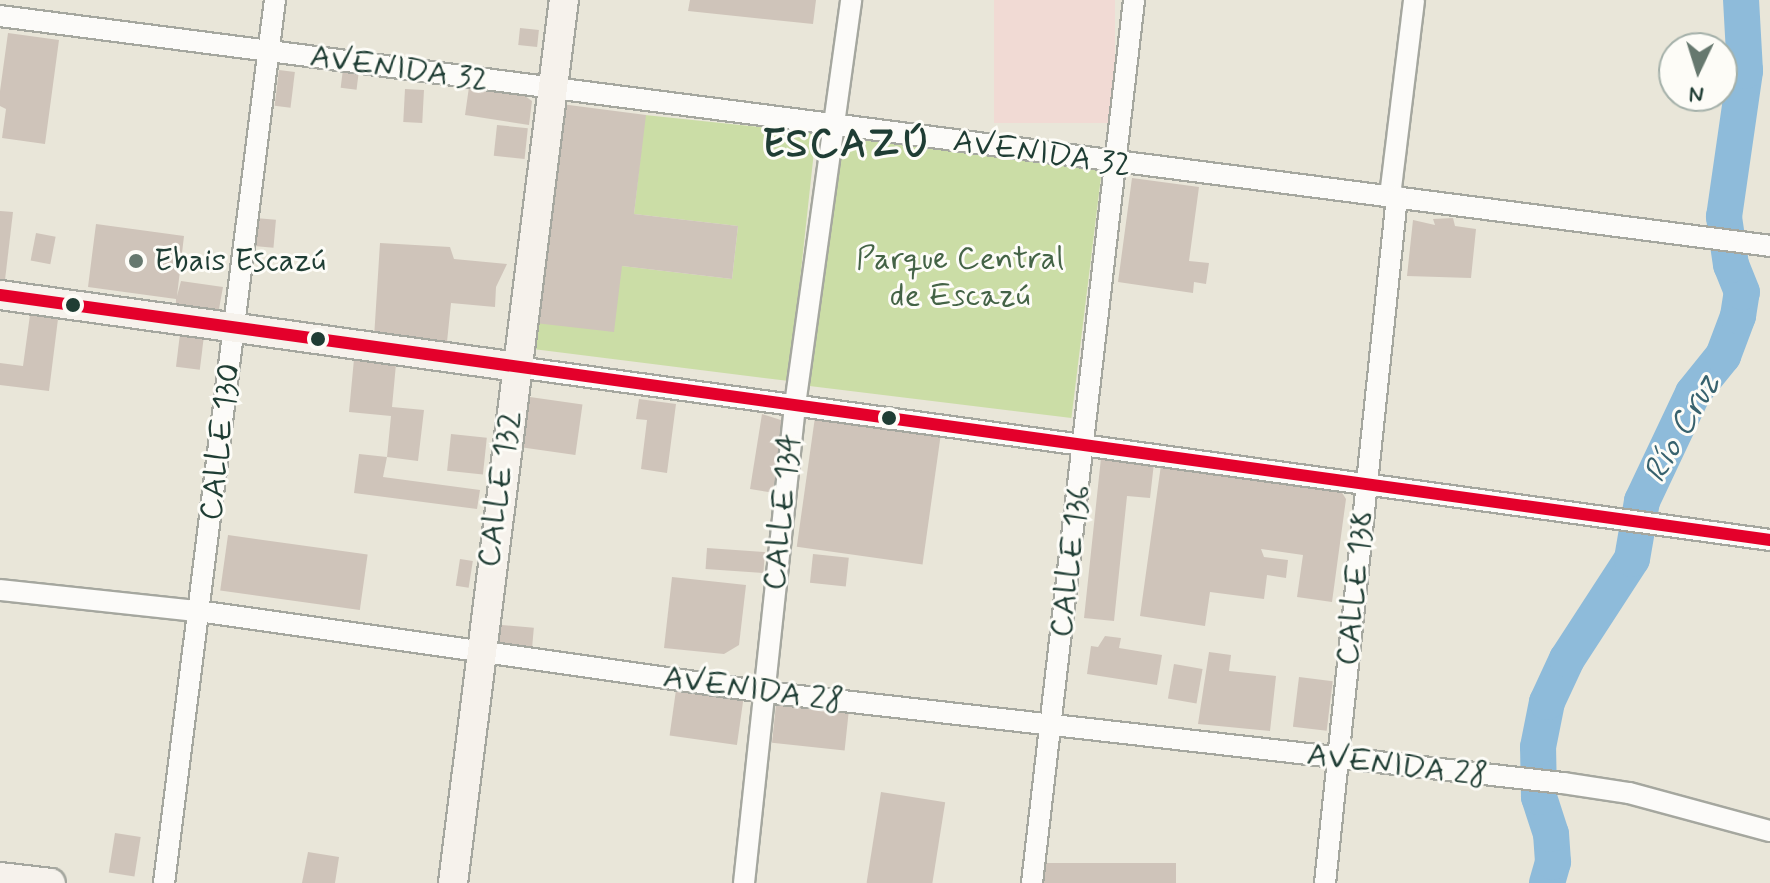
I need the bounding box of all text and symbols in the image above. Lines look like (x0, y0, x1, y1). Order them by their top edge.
north arrow (1658, 32, 1738, 112)
street label: AVENIDA 32 (308, 38, 490, 100)
text: N (1688, 79, 1705, 108)
district label: ESCAZÚ (766, 121, 928, 169)
street label: AVENIDA 32 (951, 123, 1133, 185)
park label: Parque Central de Escazú (856, 241, 1064, 316)
place label: Ebais Escazú (154, 242, 328, 280)
marker: Ebais Escazú (125, 250, 147, 272)
unlabelled marker (65, 297, 81, 313)
unlabelled marker (310, 331, 326, 347)
street label: CALLE 130 (192, 361, 250, 523)
water label: Río Cruz (1634, 364, 1730, 492)
street label: CALLE 132 (470, 408, 530, 570)
unlabelled marker (881, 410, 897, 426)
street label: CALLE 134 (756, 432, 810, 592)
street label: CALLE 136 (1043, 482, 1099, 640)
street label: CALLE 138 (1329, 508, 1383, 668)
street label: AVENIDA 28 (661, 658, 845, 722)
street label: AVENIDA 28 (1305, 736, 1489, 796)

